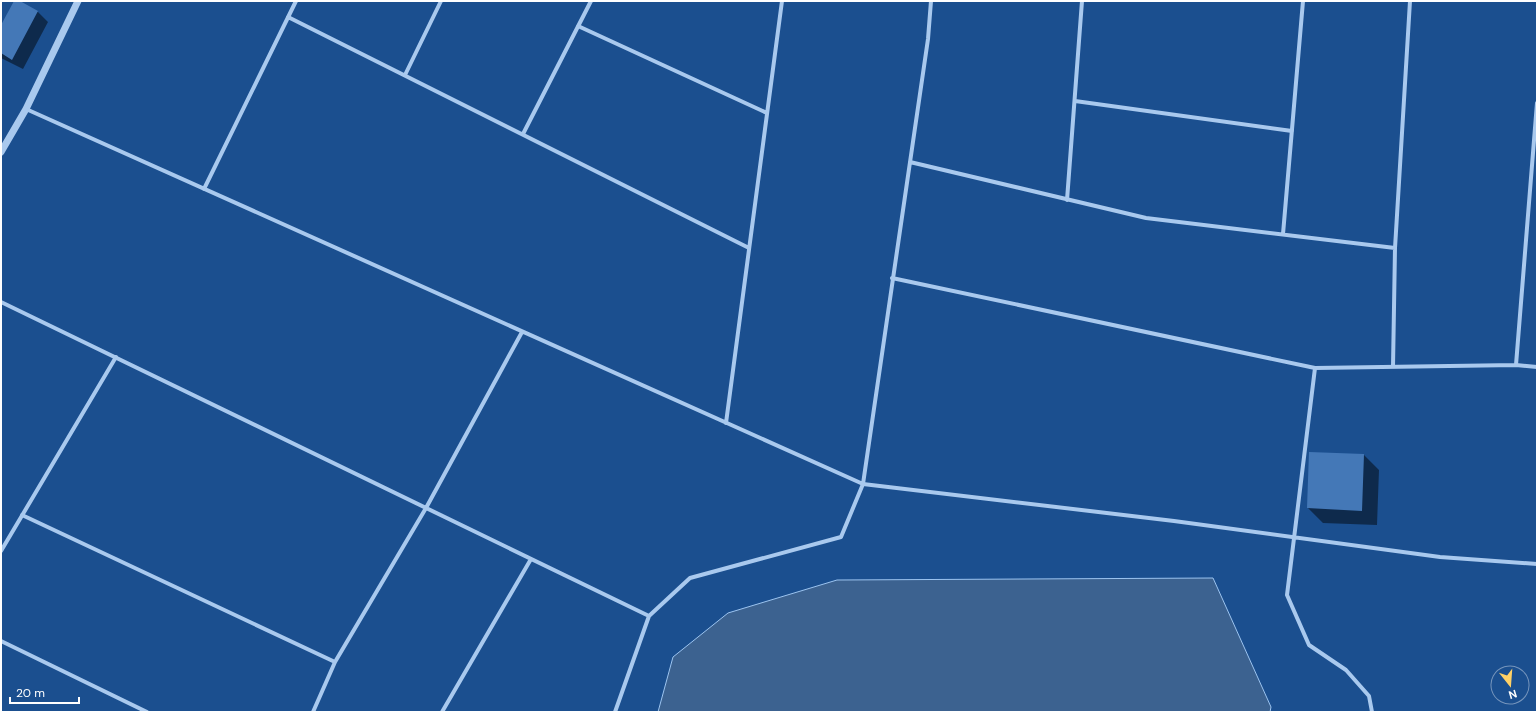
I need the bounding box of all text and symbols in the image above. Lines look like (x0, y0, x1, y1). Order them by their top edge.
north arrow (1490, 665, 1530, 705)
scale bar (10, 679, 79, 705)
text: 20 m (16, 685, 45, 701)
text: N (1507, 687, 1519, 702)

